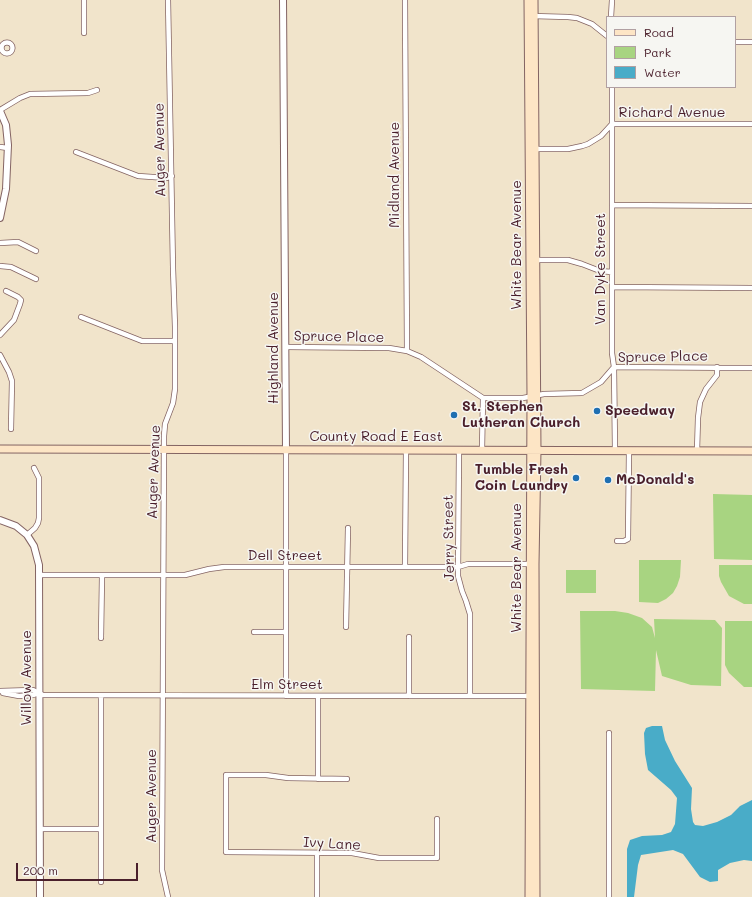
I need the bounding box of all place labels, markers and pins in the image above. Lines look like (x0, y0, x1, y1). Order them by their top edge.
place label: St. Stephen Lutheran Church (462, 399, 580, 432)
place label: Speedway (605, 403, 675, 419)
marker: Speedway (592, 406, 602, 416)
marker: St. Stephen Lutheran Church (449, 410, 459, 420)
place label: Tumble Fresh Coin Laundry (475, 462, 568, 494)
place label: McDonald's (616, 472, 694, 488)
marker: Tumble Fresh Coin Laundry (571, 473, 581, 483)
marker: McDonald's (603, 475, 613, 485)

